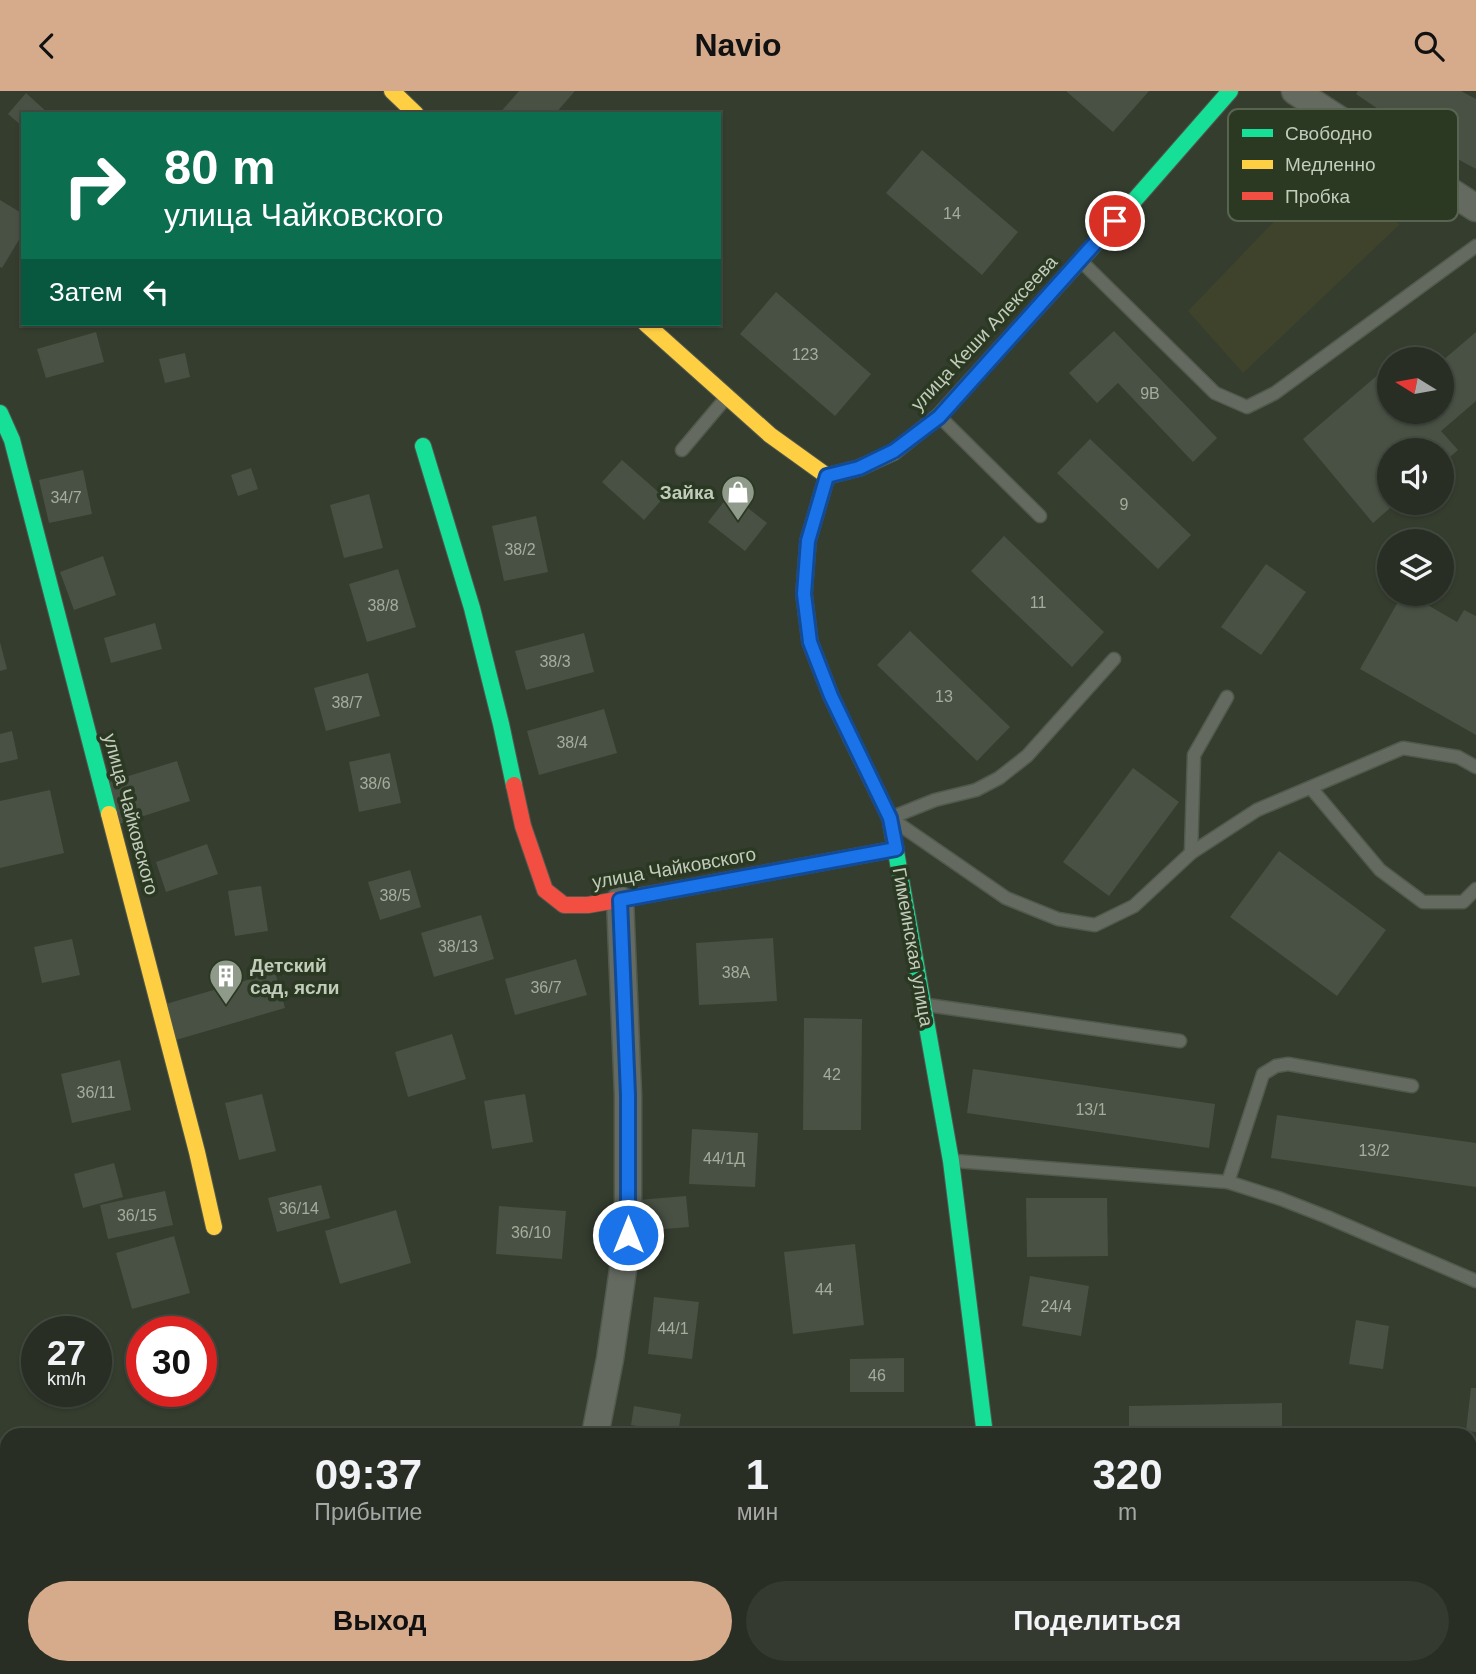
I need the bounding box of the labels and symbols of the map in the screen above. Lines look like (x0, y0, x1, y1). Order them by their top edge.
legend (1228, 109, 1458, 221)
text: Свободно (1285, 123, 1372, 144)
text: Медленно (1285, 154, 1375, 175)
text: Пробка (1285, 186, 1350, 207)
pin (1085, 191, 1145, 251)
house number: 14 (943, 205, 961, 222)
street label: улица Кеши Алексеева (907, 251, 1062, 415)
house number: 123 (792, 346, 818, 363)
north arrow (1377, 347, 1454, 423)
house number: 9В (1140, 385, 1160, 402)
shop icon: Зайка (719, 473, 757, 522)
place label: Зайка (660, 482, 714, 503)
house number: 34/7 (50, 489, 82, 506)
house number: 9 (1120, 496, 1129, 513)
house number: 38/2 (504, 541, 536, 558)
house number: 11 (1030, 594, 1046, 611)
house number: 38/8 (367, 597, 399, 614)
house number: 38/3 (539, 653, 571, 670)
house number: 13 (935, 688, 953, 705)
house number: 38/7 (331, 694, 363, 711)
street label: улица Чайковского (99, 731, 163, 897)
house number: 38/4 (556, 734, 588, 751)
house number: 38/6 (359, 775, 391, 792)
street label: улица Чайковского (590, 843, 758, 893)
street label: Гимеинская улица (889, 866, 937, 1029)
house number: 38/5 (379, 887, 411, 904)
house number: 38/13 (438, 938, 478, 955)
place label: Детский сад, ясли (250, 955, 339, 998)
building icon: Детский сад, ясли (207, 957, 245, 1006)
house number: 38А (722, 964, 751, 981)
house number: 36/7 (530, 979, 562, 996)
house number: 42 (823, 1066, 841, 1083)
house number: 36/11 (77, 1084, 116, 1101)
house number: 13/1 (1075, 1101, 1107, 1118)
house number: 13/2 (1358, 1142, 1390, 1159)
house number: 44/1Д (703, 1150, 745, 1167)
position arrow (591, 1198, 665, 1272)
house number: 36/14 (279, 1200, 319, 1217)
house number: 36/15 (117, 1207, 157, 1224)
house number: 36/10 (511, 1224, 551, 1241)
house number: 44 (815, 1281, 833, 1298)
house number: 24/4 (1040, 1298, 1072, 1315)
speed limit sign: 30 (126, 1316, 217, 1407)
house number: 44/1 (657, 1320, 689, 1337)
house number: 46 (868, 1367, 886, 1384)

